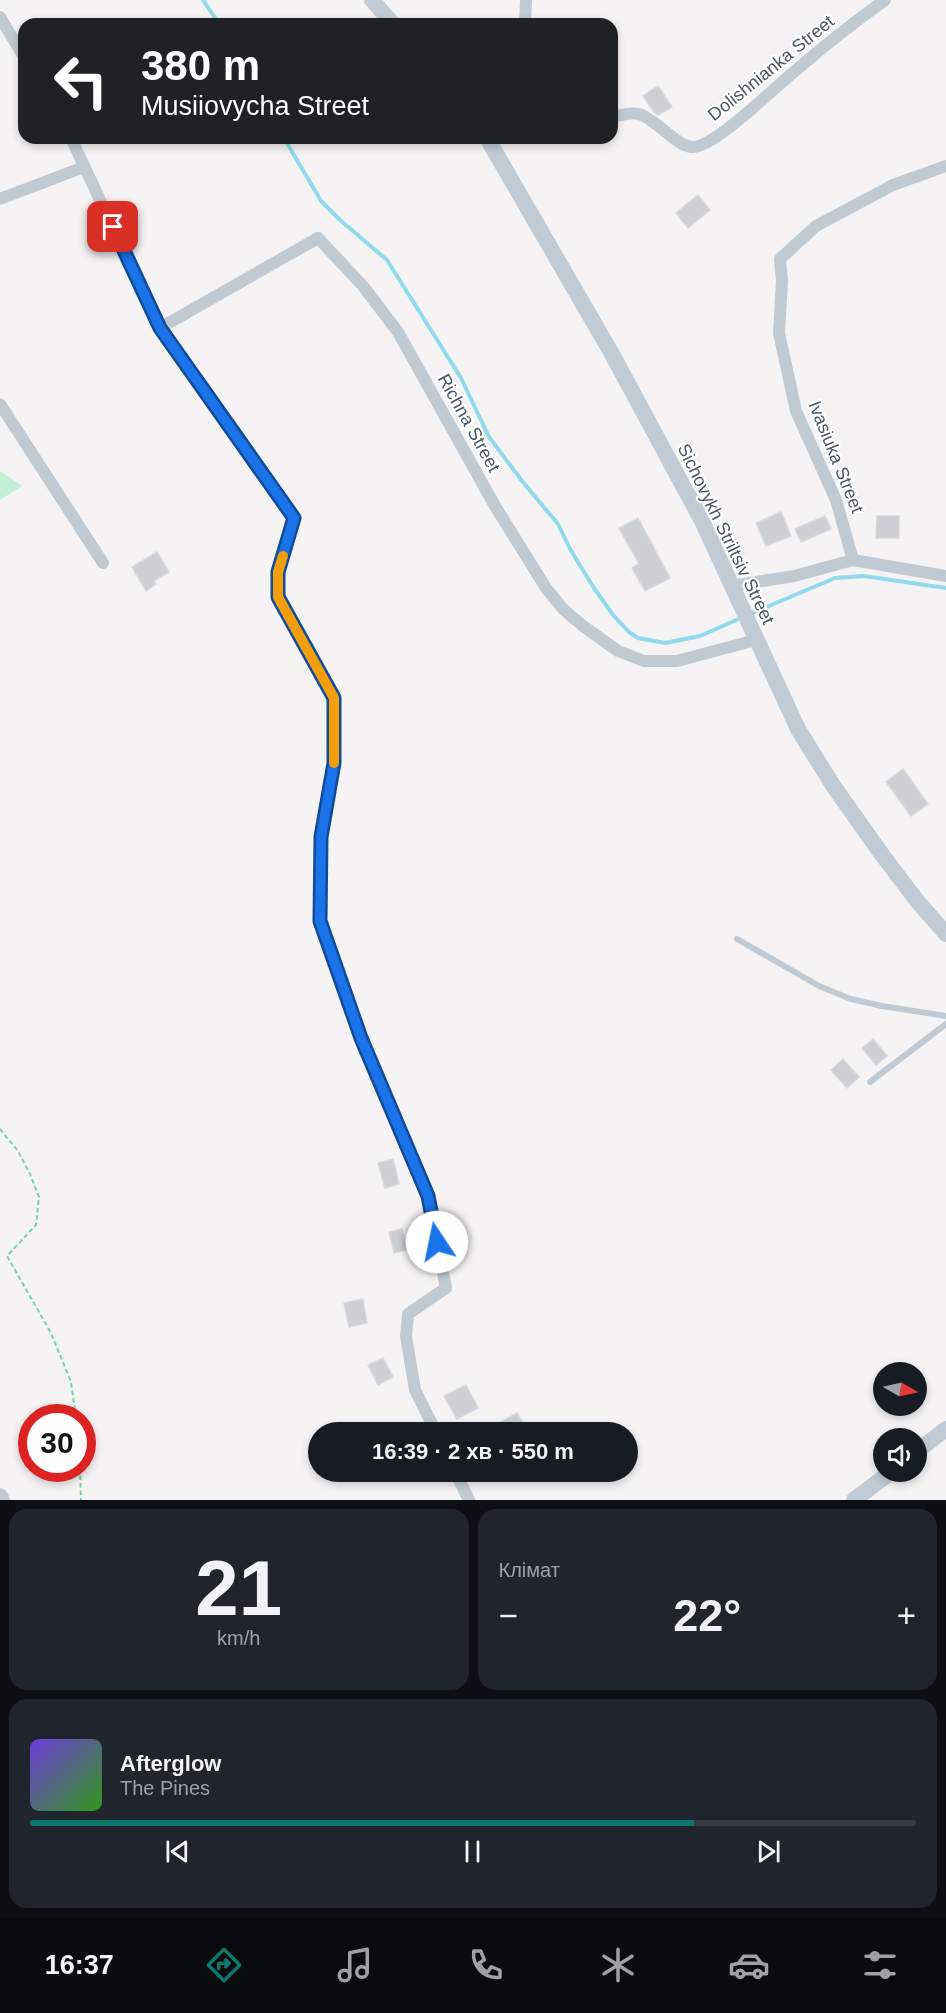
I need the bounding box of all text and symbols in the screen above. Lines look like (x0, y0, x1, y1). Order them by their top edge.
street label: Dolishnianka Street (704, 11, 838, 125)
icon: left (42, 42, 120, 120)
text: 380 m (141, 42, 260, 89)
text: Musiiovycha Street (141, 91, 369, 121)
pin (87, 201, 138, 252)
icon: arrive (96, 210, 129, 243)
street label: Richna Street (434, 370, 504, 476)
street label: Ivasiuka Street (804, 398, 868, 516)
street label: Sichovykh Striltsiv Street (674, 441, 778, 627)
position arrow (405, 1210, 469, 1274)
north arrow (873, 1362, 927, 1416)
map controls (873, 1362, 927, 1482)
speed limit sign: 30 (18, 1404, 96, 1482)
button: sound (873, 1428, 927, 1482)
text: 16:39 · 2 хв · 550 m (372, 1439, 574, 1464)
text: 21 (195, 1544, 282, 1632)
text: Клімат (499, 1559, 560, 1581)
text: 22° (673, 1590, 741, 1641)
text: − (499, 1597, 518, 1634)
text: + (897, 1597, 916, 1634)
text: km/h (217, 1627, 260, 1649)
text: Afterglow (120, 1751, 221, 1776)
text: The Pines (120, 1777, 210, 1799)
icon: previous (161, 1835, 194, 1868)
icon: pause (456, 1835, 489, 1868)
icon: next (752, 1835, 785, 1868)
icon: directions (203, 1944, 245, 1986)
icon: music (334, 1944, 376, 1986)
icon: phone (465, 1944, 507, 1986)
icon: climate (597, 1944, 639, 1986)
icon: car (728, 1944, 770, 1986)
icon: filters (859, 1944, 901, 1986)
text: 16:37 (45, 1950, 114, 1980)

